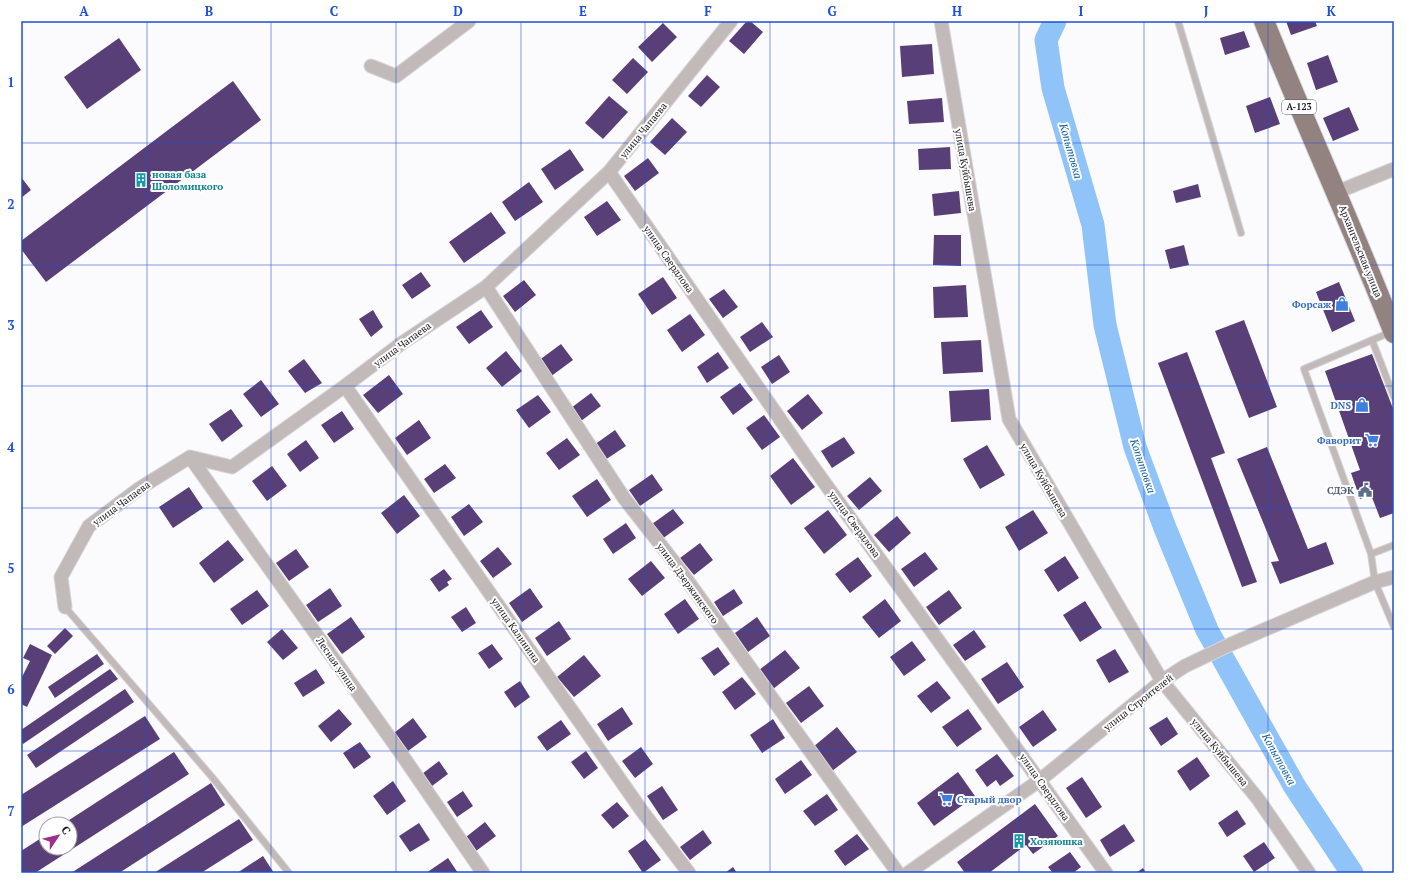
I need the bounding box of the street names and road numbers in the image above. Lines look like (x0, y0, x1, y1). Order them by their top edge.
street label: улица Чапаева (616, 100, 670, 162)
road number: А-123 (1282, 100, 1316, 114)
street label: улица Куйбышева (952, 127, 979, 212)
street label: Архангельская улица (1336, 203, 1385, 299)
street label: улица Свердлова (640, 222, 697, 295)
street label: улица Чапаева (370, 319, 434, 370)
street label: улица Куйбышева (1017, 440, 1070, 520)
street label: улица Чапаева (89, 478, 153, 529)
street label: улица Свердлова (825, 488, 883, 560)
street label: улица Дзержинского (653, 539, 722, 627)
street label: улица Калинина (488, 594, 543, 665)
street label: Лесная улица (313, 634, 360, 694)
street label: улица Строителей (1100, 671, 1176, 734)
street label: улица Куйбышева (1188, 715, 1251, 789)
street label: улица Свердлова (1016, 750, 1073, 823)

